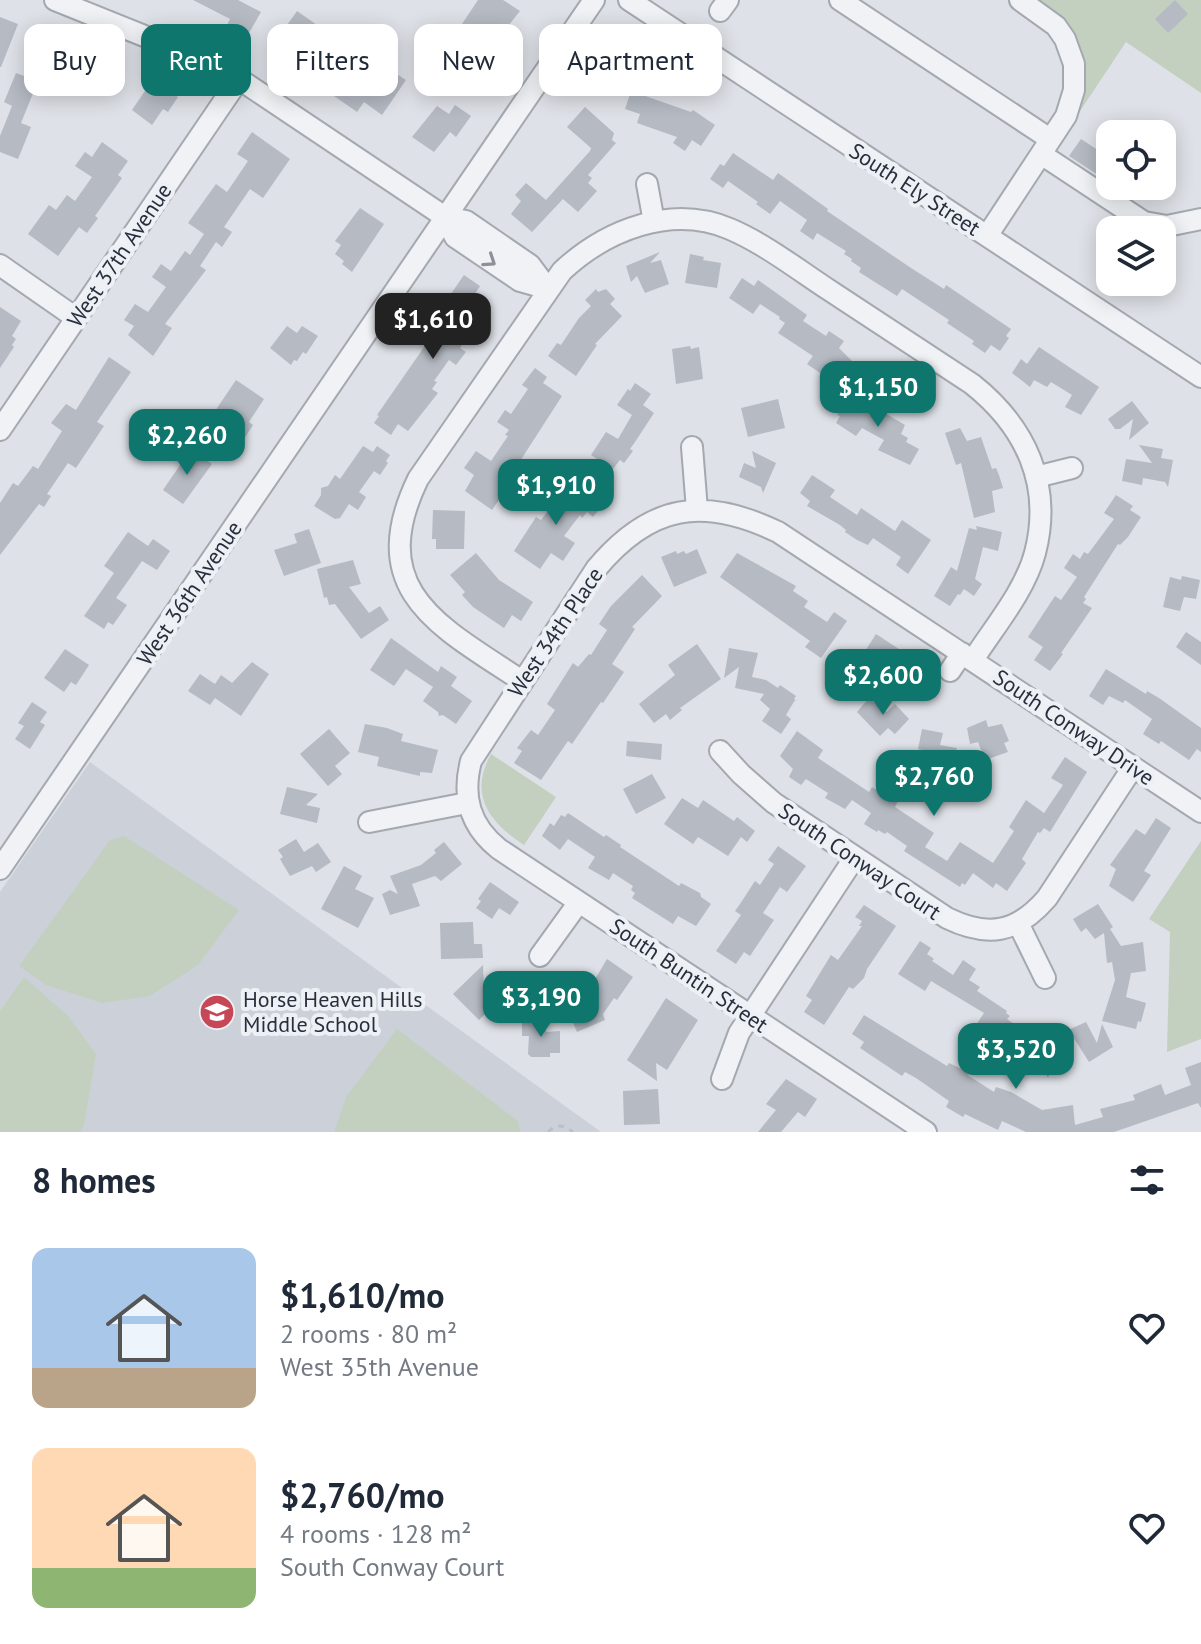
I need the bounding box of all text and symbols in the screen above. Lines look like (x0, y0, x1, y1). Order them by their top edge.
chip: Buy (24, 24, 125, 96)
chip: Rent (141, 24, 251, 96)
chip: Filters (267, 24, 398, 96)
chip: New (414, 24, 523, 96)
chip: Apartment (539, 24, 722, 96)
map controls (1096, 120, 1176, 296)
button: locate (1096, 120, 1176, 200)
street label: South Ely Street (844, 136, 986, 242)
street label: West 37th Avenue (60, 178, 178, 332)
button: layers (1096, 216, 1176, 296)
one-way arrow (482, 251, 496, 266)
pin: $1,610 (368, 293, 498, 361)
text: $1,610 (393, 302, 473, 335)
pin: $1,150 (813, 361, 943, 429)
text: $1,150 (838, 370, 918, 403)
pin: $2,260 (122, 409, 252, 477)
text: $2,260 (147, 418, 227, 451)
pin: $1,910 (491, 459, 621, 527)
text: $1,910 (516, 468, 596, 501)
street label: West 36th Avenue (130, 515, 248, 671)
street label: West 34th Place (501, 562, 609, 702)
pin: $2,600 (818, 649, 948, 717)
text: $2,600 (843, 658, 923, 691)
street label: South Conway Drive (988, 663, 1160, 791)
pin: $2,760 (869, 750, 999, 818)
text: $2,760 (894, 759, 974, 792)
street label: South Conway Court (774, 796, 947, 926)
street label: South Buntin Street (605, 912, 774, 1039)
pin: $3,190 (476, 971, 606, 1039)
text: $3,190 (501, 980, 581, 1013)
place label: Horse Heaven Hills Middle School (243, 985, 422, 1038)
school or university icon: Horse Heaven Hills Middle School (198, 993, 236, 1031)
pin: $3,520 (951, 1023, 1081, 1091)
text: $3,520 (976, 1032, 1056, 1065)
text: 8 homes (32, 1158, 156, 1202)
icon: filters (1125, 1158, 1169, 1202)
text: $1,610/mo (280, 1273, 444, 1317)
icon: home (96, 1280, 192, 1376)
icon: heart (1125, 1306, 1169, 1350)
text: 2 rooms · 80 m² (280, 1317, 457, 1350)
text: West 35th Avenue (280, 1350, 479, 1383)
text: $2,760/mo (280, 1473, 444, 1517)
icon: home (96, 1480, 192, 1576)
icon: heart (1125, 1506, 1169, 1550)
text: 4 rooms · 128 m² (280, 1517, 472, 1550)
text: South Conway Court (280, 1550, 504, 1583)

